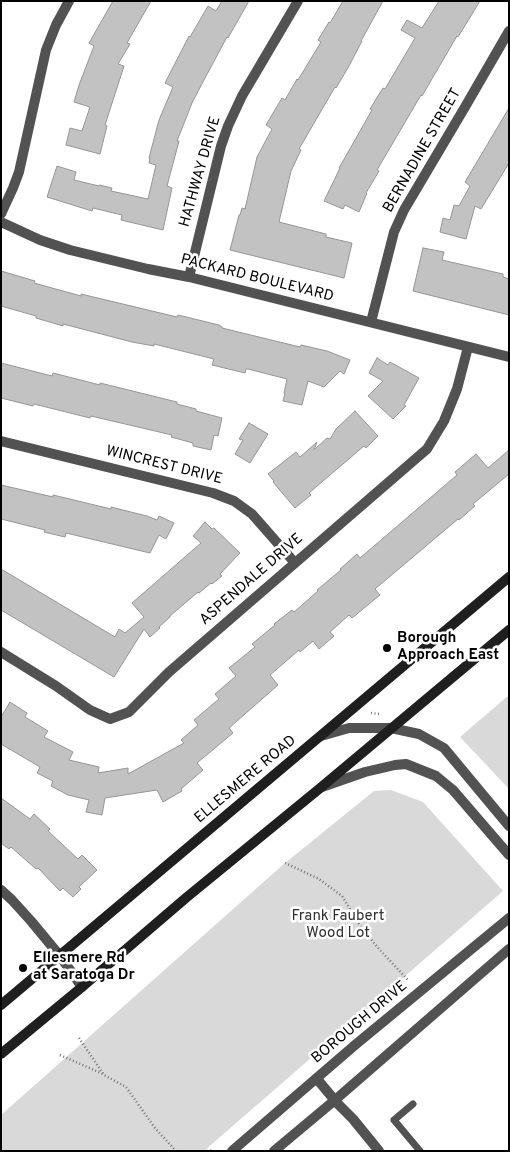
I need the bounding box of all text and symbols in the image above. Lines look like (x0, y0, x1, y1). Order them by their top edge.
street label: BERNADINE STREET (380, 86, 466, 216)
street label: HATHWAY DRIVE (177, 115, 225, 229)
street label: PACKARD BOULEVARD (179, 251, 335, 307)
street label: WINCREST DRIVE (104, 443, 224, 489)
street label: ASPENDALE DRIVE (197, 530, 307, 630)
place label: Borough Approach East (397, 630, 499, 665)
marker: Borough Approach East (381, 642, 393, 654)
street label: ELLESMERE ROAD (191, 732, 301, 828)
park label: Frank Faubert Wood Lot (291, 908, 385, 943)
place label: Ellesmere Rd at Saratoga Dr (33, 950, 135, 985)
marker: Ellesmere Rd at Saratoga Dr (17, 962, 29, 974)
street label: BOROUGH DRIVE (309, 978, 411, 1068)

